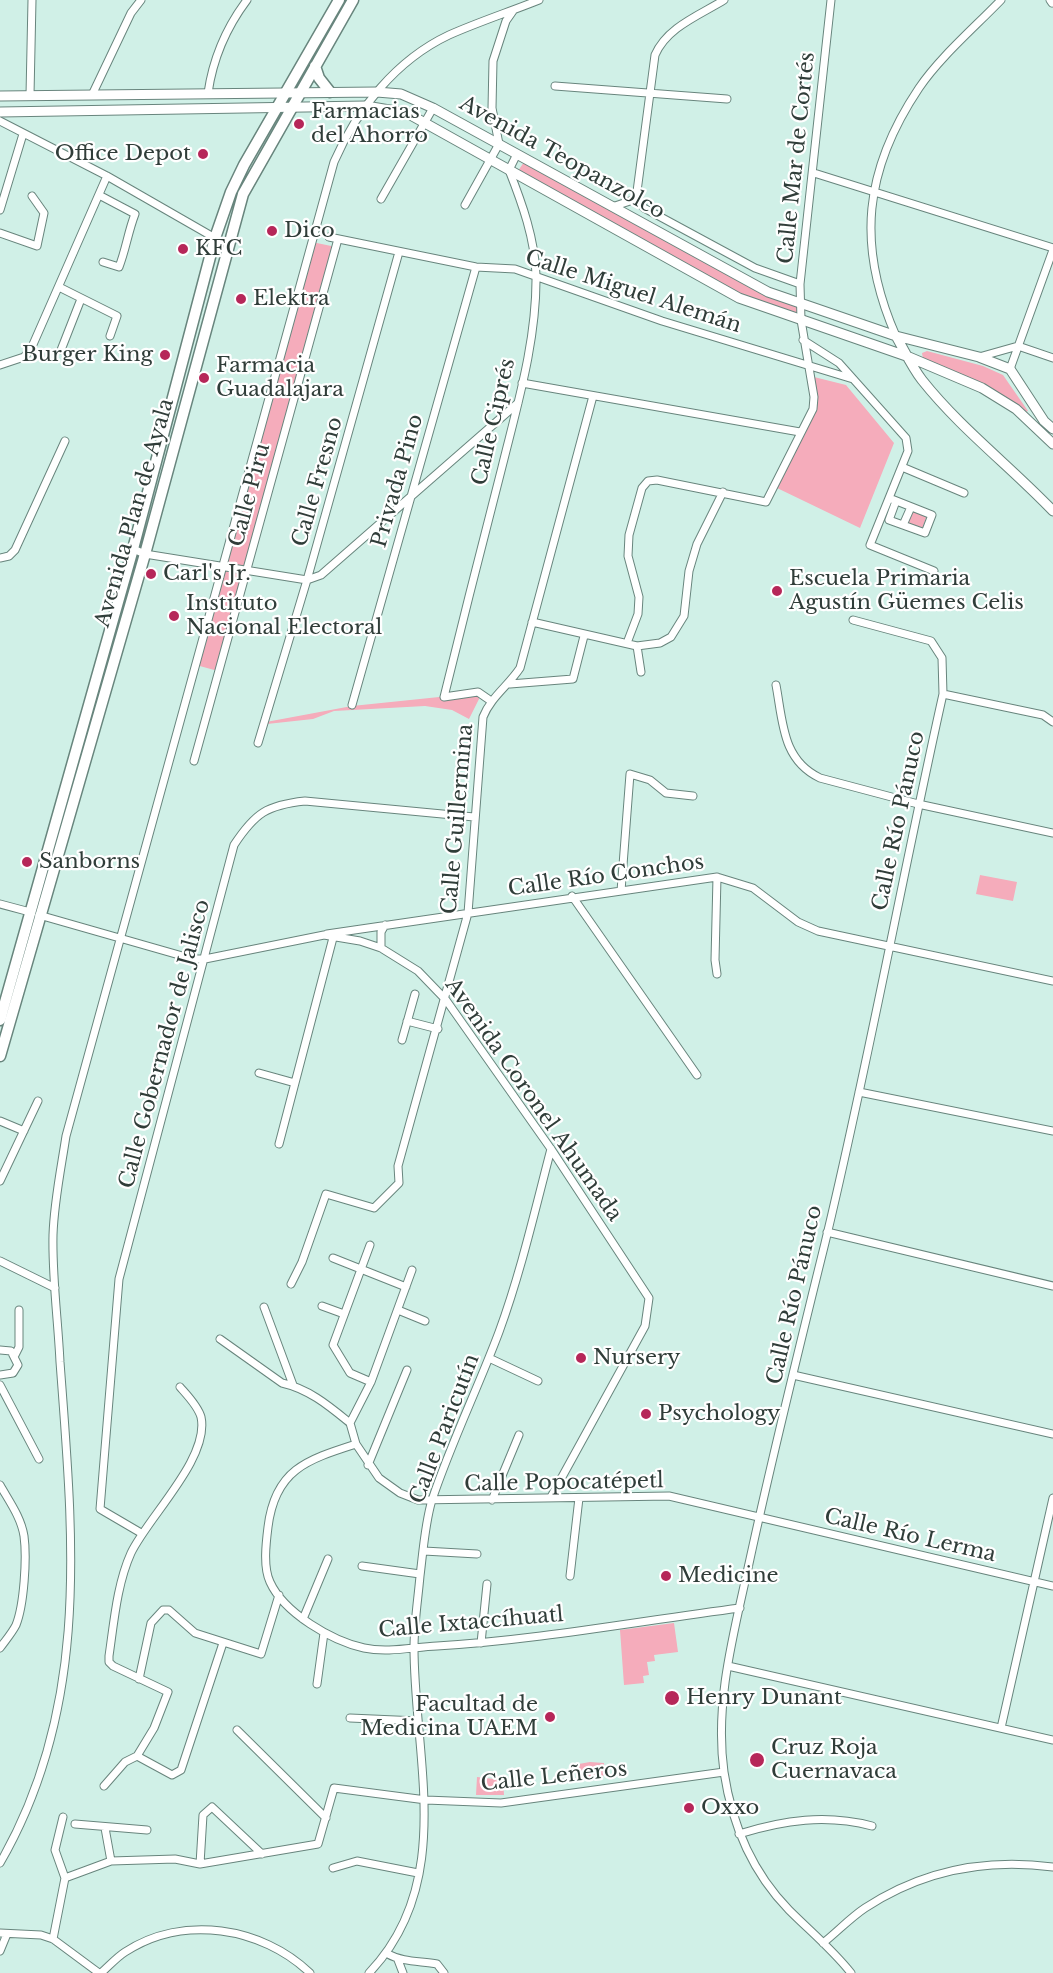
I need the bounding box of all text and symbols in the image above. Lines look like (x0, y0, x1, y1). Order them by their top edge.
street label: Calle Mar de Cortés (773, 51, 821, 265)
street label: Avenida Teopanzolco (455, 91, 669, 225)
place label: Farmacias del Ahorro (311, 99, 428, 149)
marker: Farmacias del Ahorro (292, 117, 306, 131)
place label: Office Depot (55, 141, 191, 167)
marker: Office Depot (196, 147, 210, 161)
place label: Dico (284, 218, 335, 244)
marker: Dico (265, 224, 279, 238)
place label: KFC (195, 236, 242, 262)
marker: KFC (176, 242, 190, 256)
street label: Calle Miguel Alemán (522, 245, 744, 339)
place label: Elektra (253, 286, 330, 312)
marker: Elektra (234, 292, 248, 306)
place label: Burger King (22, 342, 153, 368)
marker: Burger King (158, 348, 172, 362)
place label: Farmacia Guadalajara (216, 353, 344, 403)
street label: Calle Ciprés (467, 356, 521, 488)
marker: Farmacia Guadalajara (197, 371, 211, 385)
street label: Avenida Plan de Ayala (90, 396, 180, 630)
street label: Privada Pino (367, 412, 429, 550)
street label: Calle Fresno (287, 414, 349, 550)
street label: Calle Piru (224, 441, 276, 549)
place label: Carl's Jr. (163, 561, 251, 587)
place label: Escuela Primaria Agustín Güemes Celis (789, 566, 1024, 616)
marker: Carl's Jr. (144, 567, 158, 581)
marker: Escuela Primaria Agustín Güemes Celis (770, 584, 784, 598)
place label: Instituto Nacional Electoral (186, 591, 382, 641)
marker: Instituto Nacional Electoral (167, 609, 181, 623)
street label: Calle Guillermina (437, 723, 479, 915)
street label: Calle Río Pánuco (868, 729, 930, 913)
place label: Sanborns (39, 849, 140, 875)
street label: Calle Río Conchos (506, 850, 706, 902)
marker: Sanborns (20, 855, 34, 869)
street label: Calle Gobernador de Jalisco (114, 897, 216, 1191)
street label: Avenida Coronel Ahumada (439, 974, 627, 1226)
street label: Calle Río Pánuco (762, 1203, 828, 1387)
place label: Nursery (593, 1345, 681, 1371)
street label: Calle Paricutín (405, 1351, 485, 1507)
marker: Nursery (574, 1351, 588, 1365)
place label: Psychology (658, 1401, 780, 1427)
marker: Psychology (639, 1407, 653, 1421)
street label: Calle Popocatépetl (464, 1469, 664, 1497)
street label: Calle Río Lerma (822, 1504, 998, 1568)
place label: Medicine (678, 1563, 779, 1589)
marker: Medicine (659, 1569, 673, 1583)
street label: Calle Ixtaccíhuatl (377, 1602, 565, 1644)
place label: Henry Dunant (686, 1685, 842, 1711)
marker: Henry Dunant (663, 1689, 681, 1707)
place label: Facultad de Medicina UAEM (360, 1692, 538, 1742)
marker: Facultad de Medicina UAEM (543, 1710, 557, 1724)
place label: Cruz Roja Cuernavaca (771, 1735, 897, 1785)
marker: Cruz Roja Cuernavaca (748, 1751, 766, 1769)
street label: Calle Leñeros (480, 1757, 628, 1797)
place label: Oxxo (701, 1795, 759, 1821)
marker: Oxxo (682, 1801, 696, 1815)

